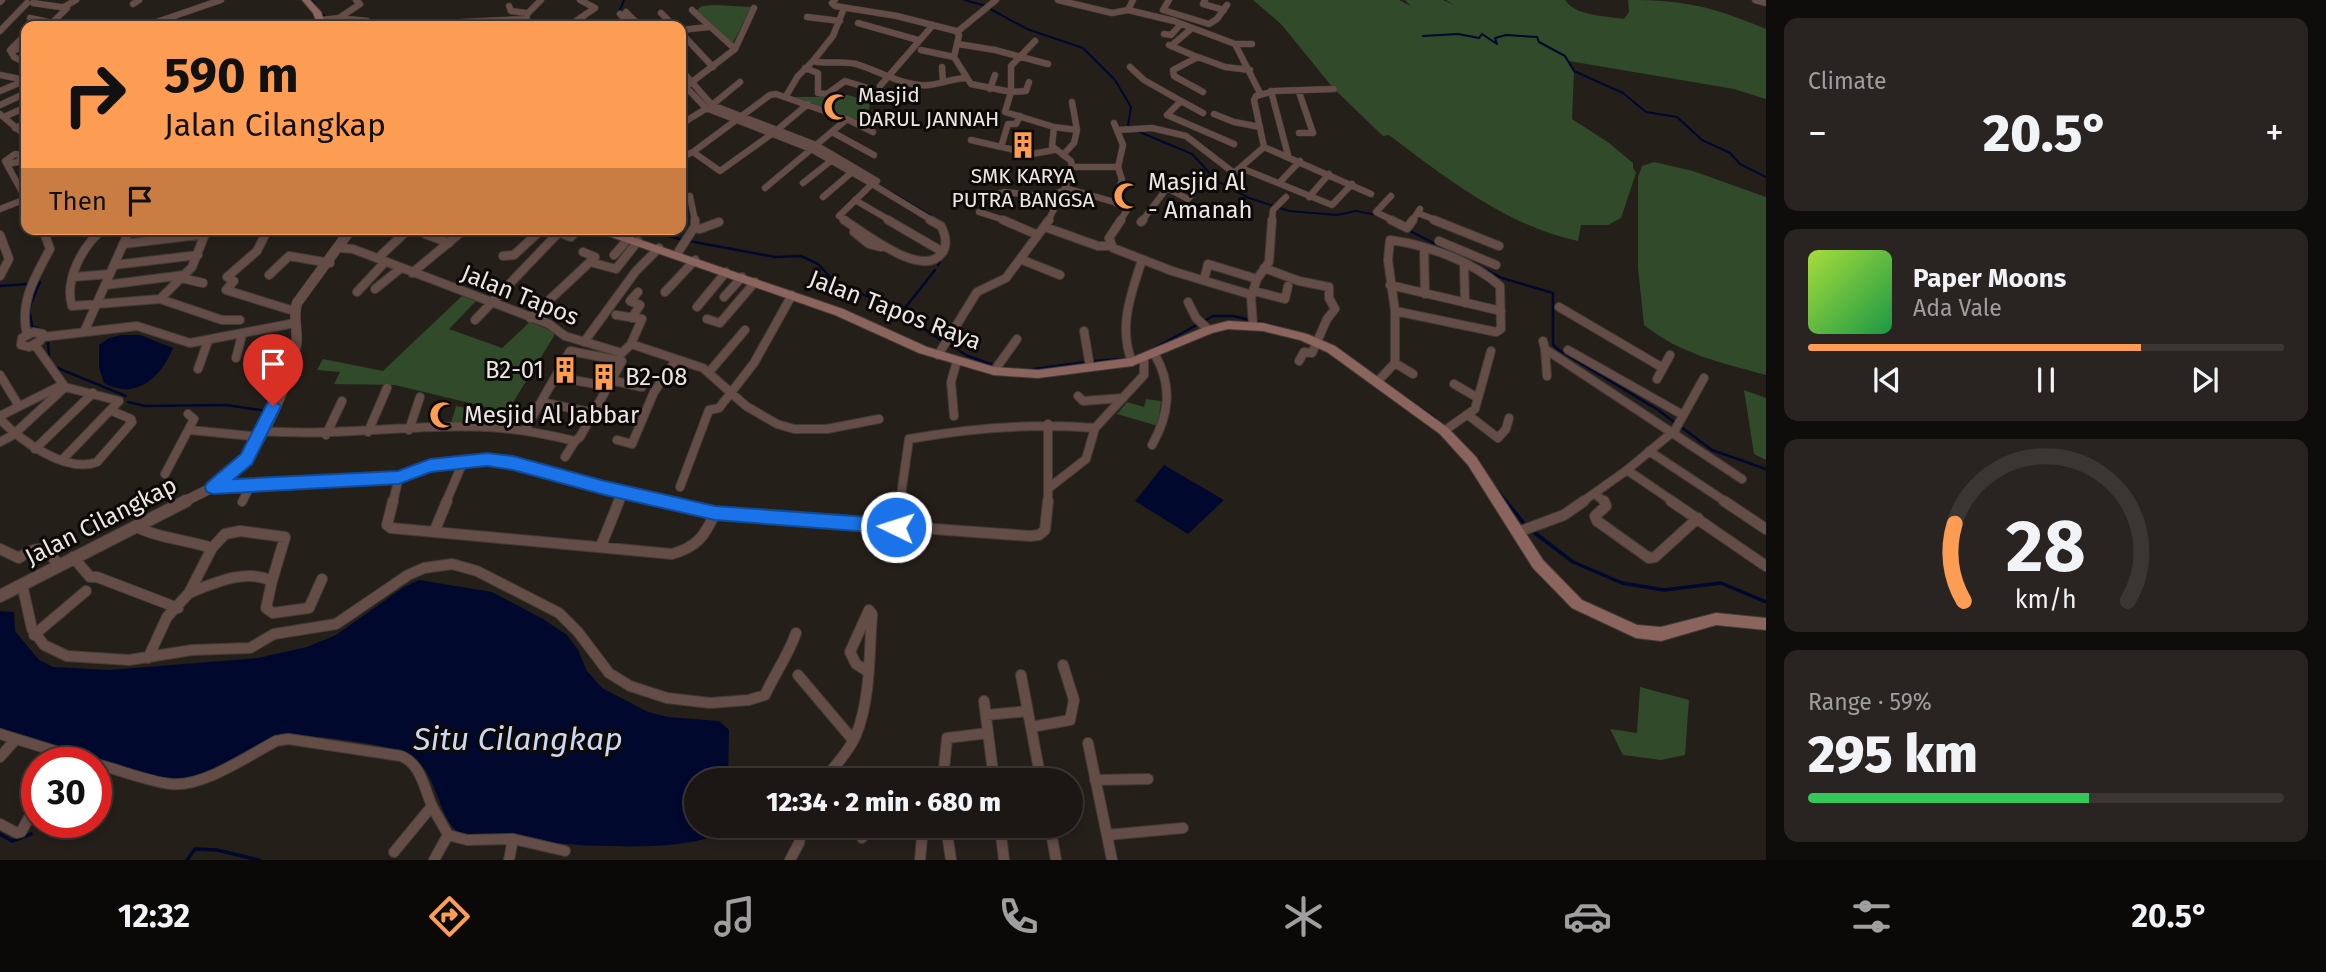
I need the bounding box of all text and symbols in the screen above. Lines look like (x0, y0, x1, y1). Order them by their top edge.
text: 590 m (164, 46, 299, 105)
icon: right (49, 49, 140, 140)
text: Climate (1808, 67, 1887, 95)
place label: Masjid DARUL JANNAH (858, 82, 999, 132)
mosque icon: Masjid DARUL JANNAH (822, 92, 852, 122)
text: 20.5° (1983, 102, 2109, 165)
text: Jalan Cilangkap (164, 106, 386, 144)
text: − (1808, 110, 1827, 156)
text: + (2265, 110, 2284, 156)
building icon: SMK KARYA PUTRA BANGSA (1008, 130, 1038, 160)
place label: SMK KARYA PUTRA BANGSA (952, 163, 1094, 213)
place label: Masjid Al - Amanah (1148, 168, 1253, 224)
mosque icon: Masjid Al - Amanah (1112, 181, 1142, 211)
icon: arrive (121, 182, 159, 220)
text: Then (49, 186, 107, 217)
street label: Jalan Tapos (457, 259, 583, 331)
text: Paper Moons (1913, 263, 2066, 294)
street label: Jalan Tapos Raya (805, 264, 985, 356)
text: Ada Vale (1913, 294, 2002, 322)
pin (243, 334, 303, 406)
icon: arrive (254, 345, 292, 383)
building icon: B2-01 (550, 355, 580, 385)
place label: B2-01 (485, 356, 544, 384)
icon: previous (1868, 361, 1906, 399)
icon: pause (2027, 361, 2065, 399)
icon: next (2186, 361, 2224, 399)
building icon: B2-08 (589, 362, 619, 392)
place label: B2-08 (625, 363, 687, 391)
mosque icon: Mesjid Al Jabbar (428, 400, 458, 430)
place label: Mesjid Al Jabbar (464, 401, 640, 429)
street label: Jalan Cilangkap (20, 471, 182, 571)
position arrow (859, 490, 933, 564)
text: 28 (2006, 504, 2086, 591)
text: km/h (2015, 585, 2077, 615)
text: Range · 59% (1808, 688, 1932, 716)
water label: Situ Cilangkap (412, 720, 623, 758)
text: 295 km (1808, 723, 1978, 786)
speed limit sign: 30 (21, 747, 112, 838)
text: 12:34 · 2 min · 680 m (766, 787, 1001, 818)
icon: directions (425, 892, 474, 941)
icon: music (710, 892, 759, 941)
icon: phone (994, 892, 1043, 941)
icon: climate (1279, 892, 1328, 941)
icon: car (1563, 892, 1612, 941)
icon: filters (1847, 892, 1896, 941)
text: 12:32 (118, 897, 190, 935)
text: 20.5° (2132, 897, 2208, 935)

